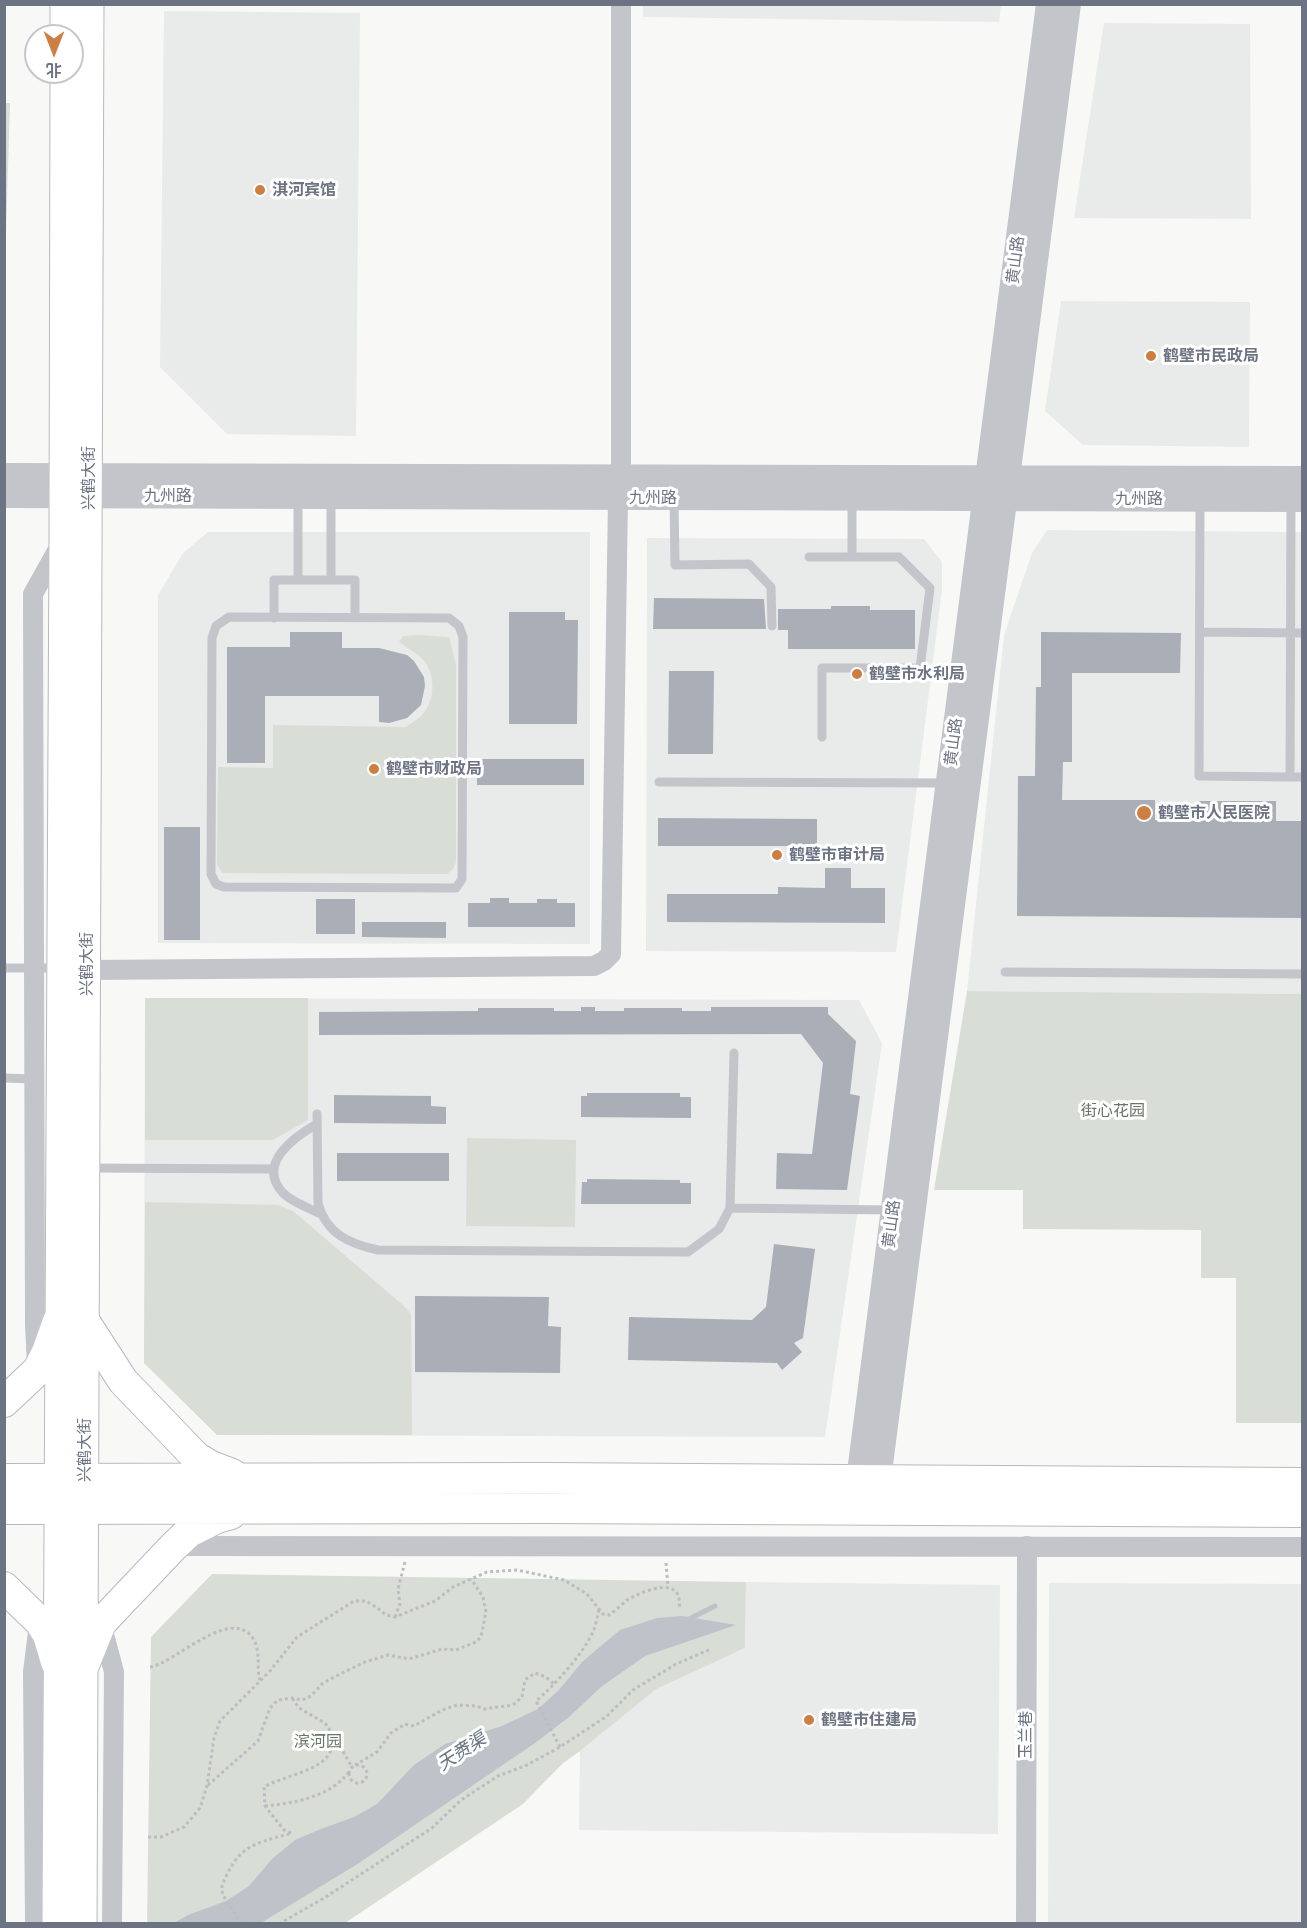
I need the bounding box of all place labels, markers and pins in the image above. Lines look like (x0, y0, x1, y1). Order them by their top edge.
place label: 淇河宾馆 (272, 180, 336, 200)
marker: 淇河宾馆 (253, 183, 267, 197)
place label: 鹤壁市民政局 (1163, 346, 1259, 366)
marker: 鹤壁市民政局 (1144, 349, 1158, 363)
place label: 鹤壁市水利局 (869, 664, 965, 684)
marker: 鹤壁市水利局 (850, 667, 864, 681)
place label: 鹤壁市财政局 (386, 759, 482, 779)
marker: 鹤壁市财政局 (367, 762, 381, 776)
place label: 鹤壁市人民医院 (1158, 803, 1270, 823)
marker: 鹤壁市人民医院 (1135, 804, 1153, 822)
place label: 鹤壁市审计局 (789, 845, 885, 865)
marker: 鹤壁市审计局 (770, 848, 784, 862)
place label: 鹤壁市住建局 (821, 1710, 917, 1730)
marker: 鹤壁市住建局 (802, 1713, 816, 1727)

